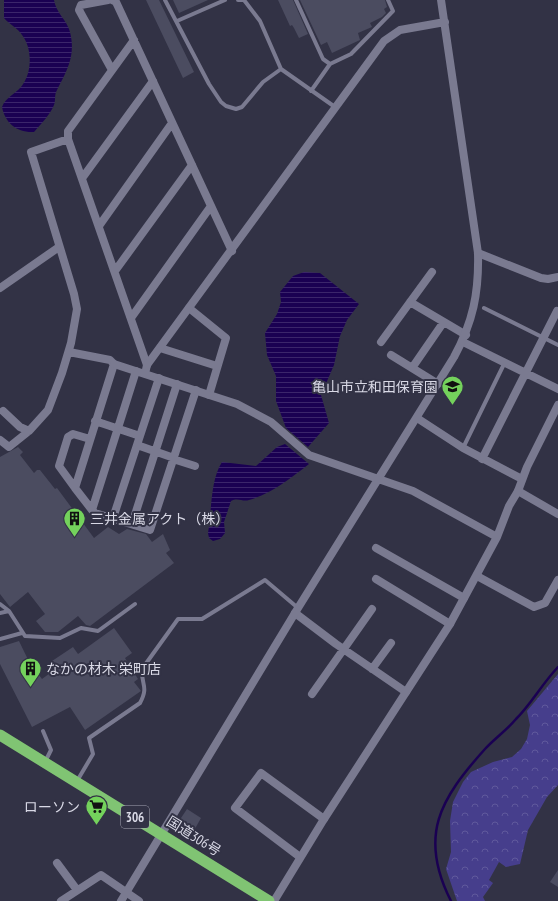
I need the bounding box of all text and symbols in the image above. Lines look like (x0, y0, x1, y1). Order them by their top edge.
school or university icon: 亀山市立和田保育園 (440, 374, 466, 407)
place label: 亀山市立和田保育園 (312, 378, 438, 396)
building icon: 三井金属アクト（株） (62, 506, 88, 539)
place label: 三井金属アクト（株） (90, 510, 229, 528)
building icon: なかの材木 栄町店 (18, 656, 44, 689)
place label: なかの材木 栄町店 (46, 660, 161, 678)
supermarket icon: ローソン (83, 794, 109, 827)
place label: ローソン (24, 798, 80, 816)
road number: 306 (121, 806, 149, 828)
street label: 国道306号 (163, 812, 225, 860)

